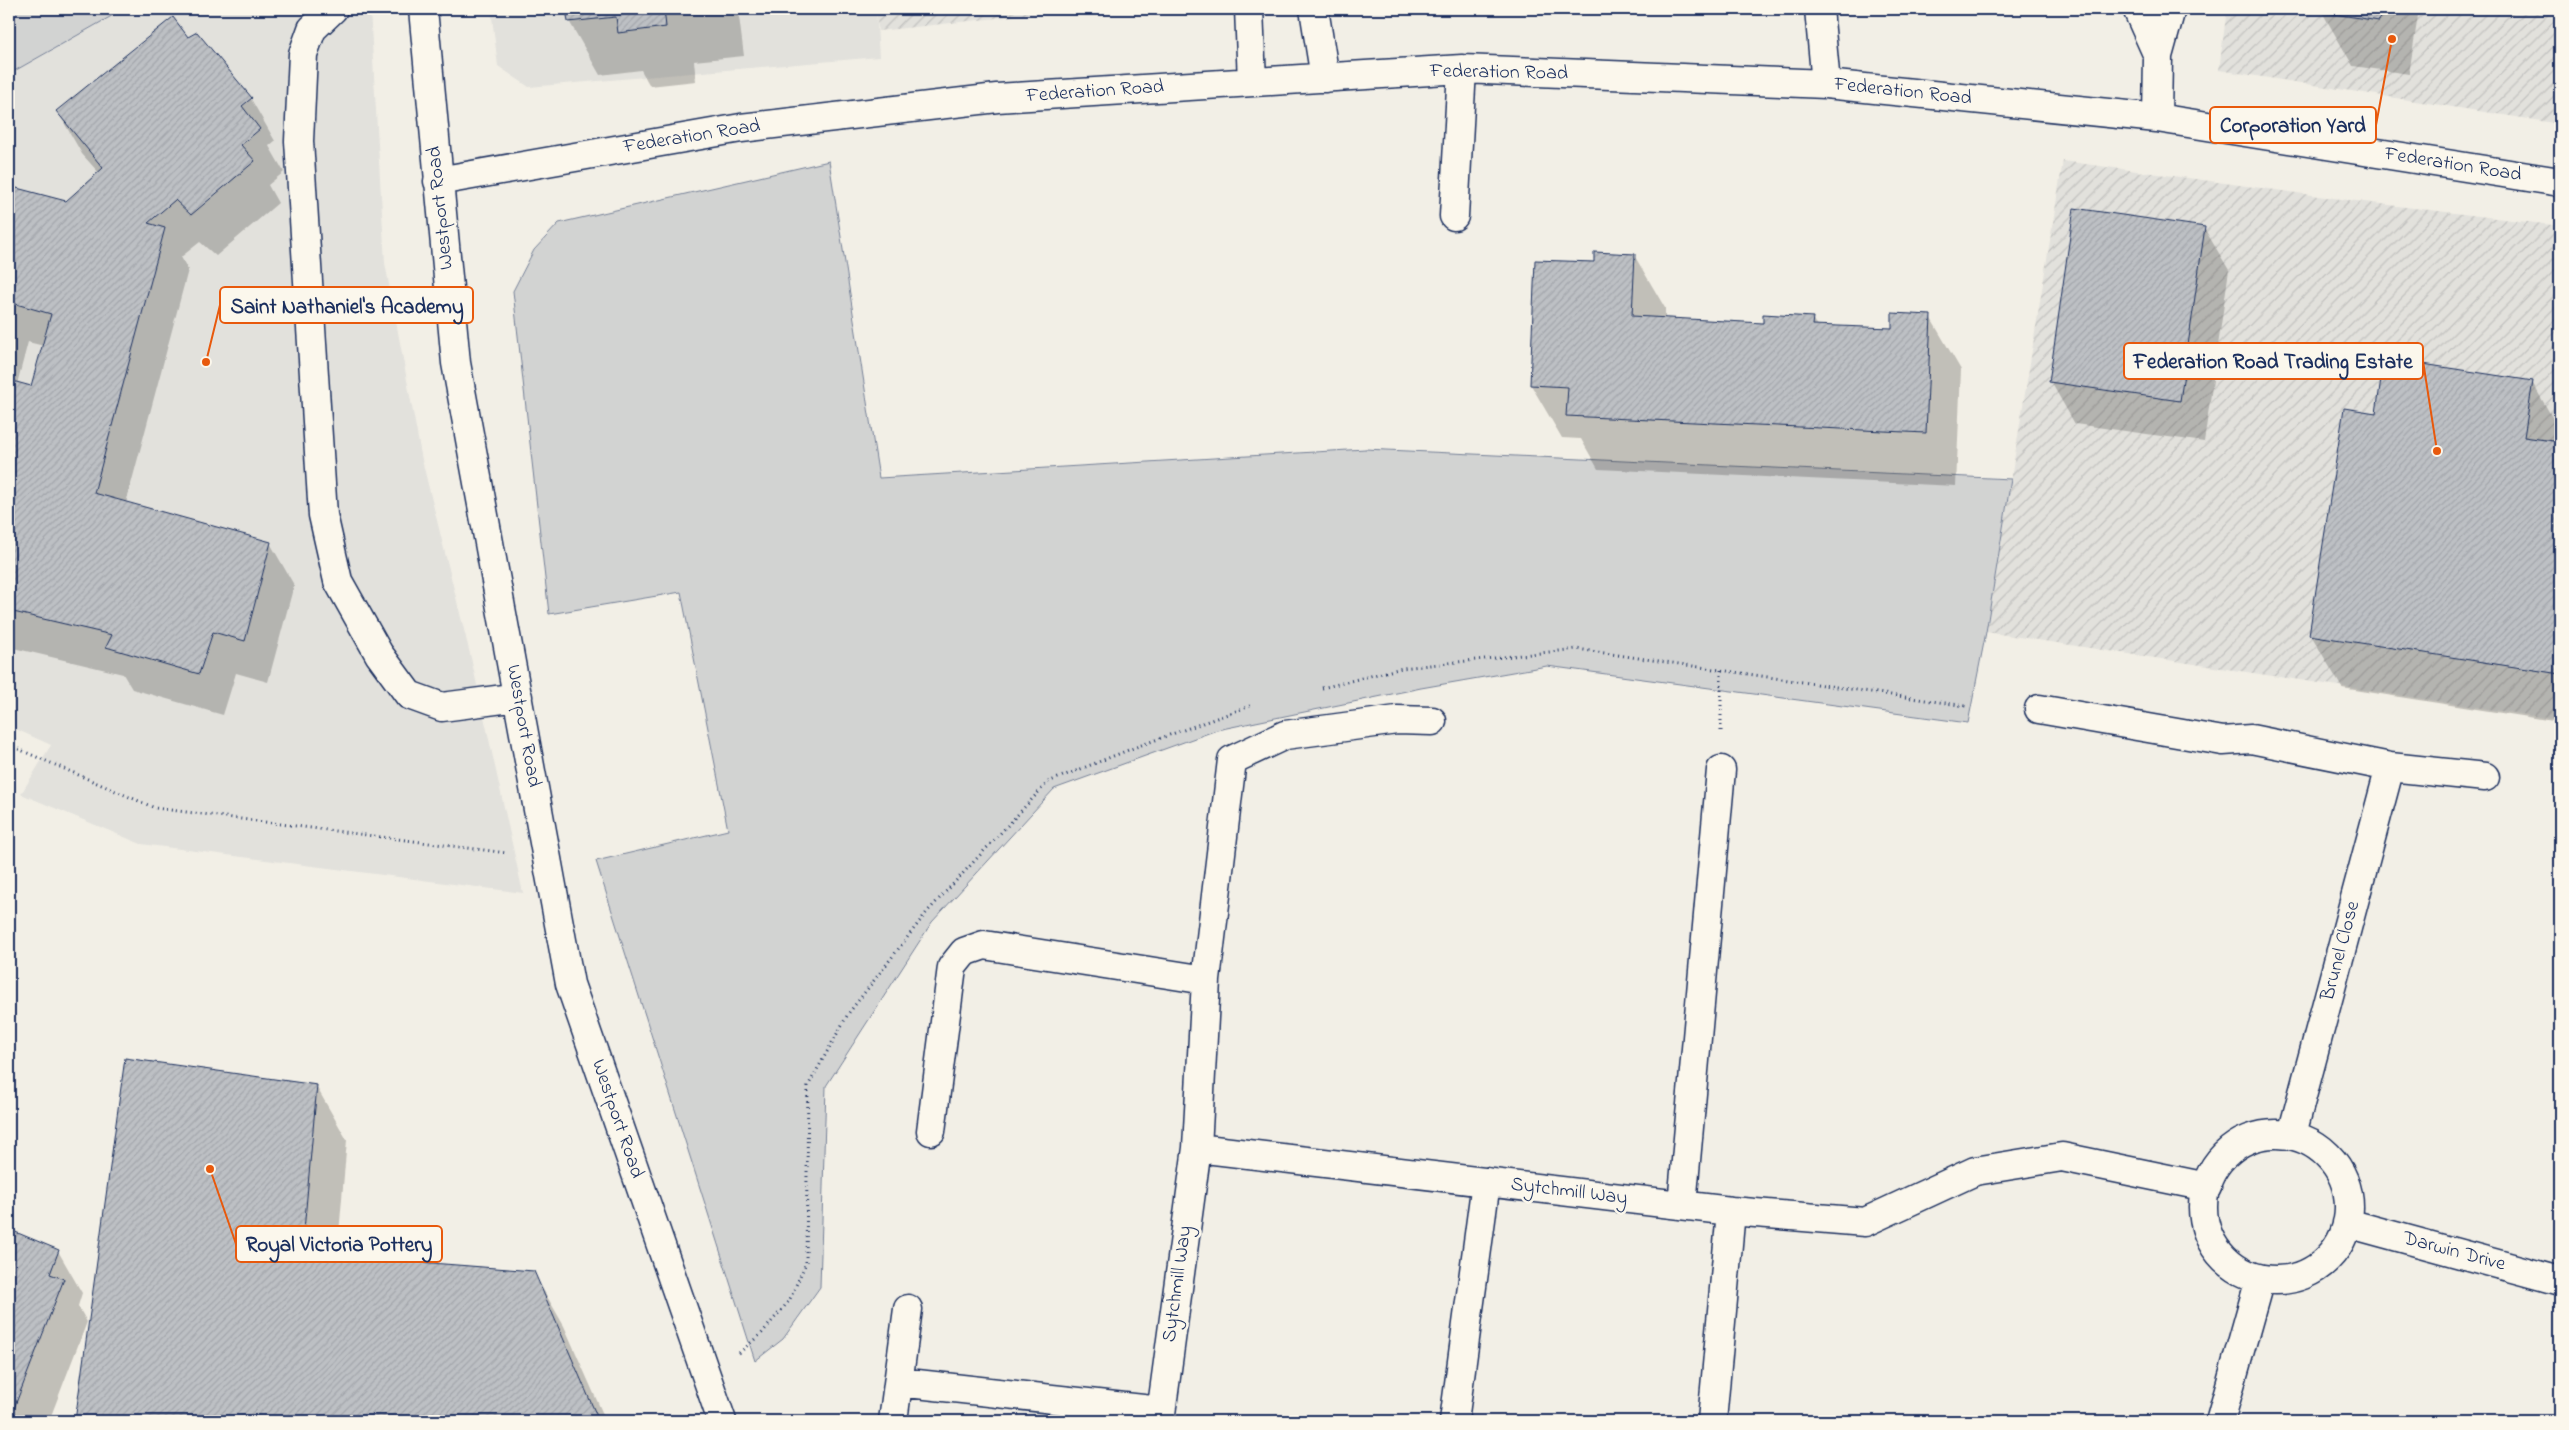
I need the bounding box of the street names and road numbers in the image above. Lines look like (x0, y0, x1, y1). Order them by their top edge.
street label: Federation Road (1429, 57, 1568, 89)
street label: Federation Road (1832, 70, 1973, 114)
street label: Federation Road (1024, 73, 1165, 111)
street label: Federation Road (620, 112, 763, 162)
street label: Federation Road (2381, 140, 2524, 190)
street label: Westport Road (420, 145, 462, 271)
street label: Westport Road (498, 662, 548, 790)
street label: Brunel Close (2314, 898, 2368, 1005)
street label: Westport Road (583, 1056, 651, 1182)
street label: Sytchmill Way (1509, 1170, 1629, 1214)
street label: Sytchmill Way (1155, 1224, 1201, 1344)
street label: Darwin Drive (2399, 1224, 2509, 1280)

